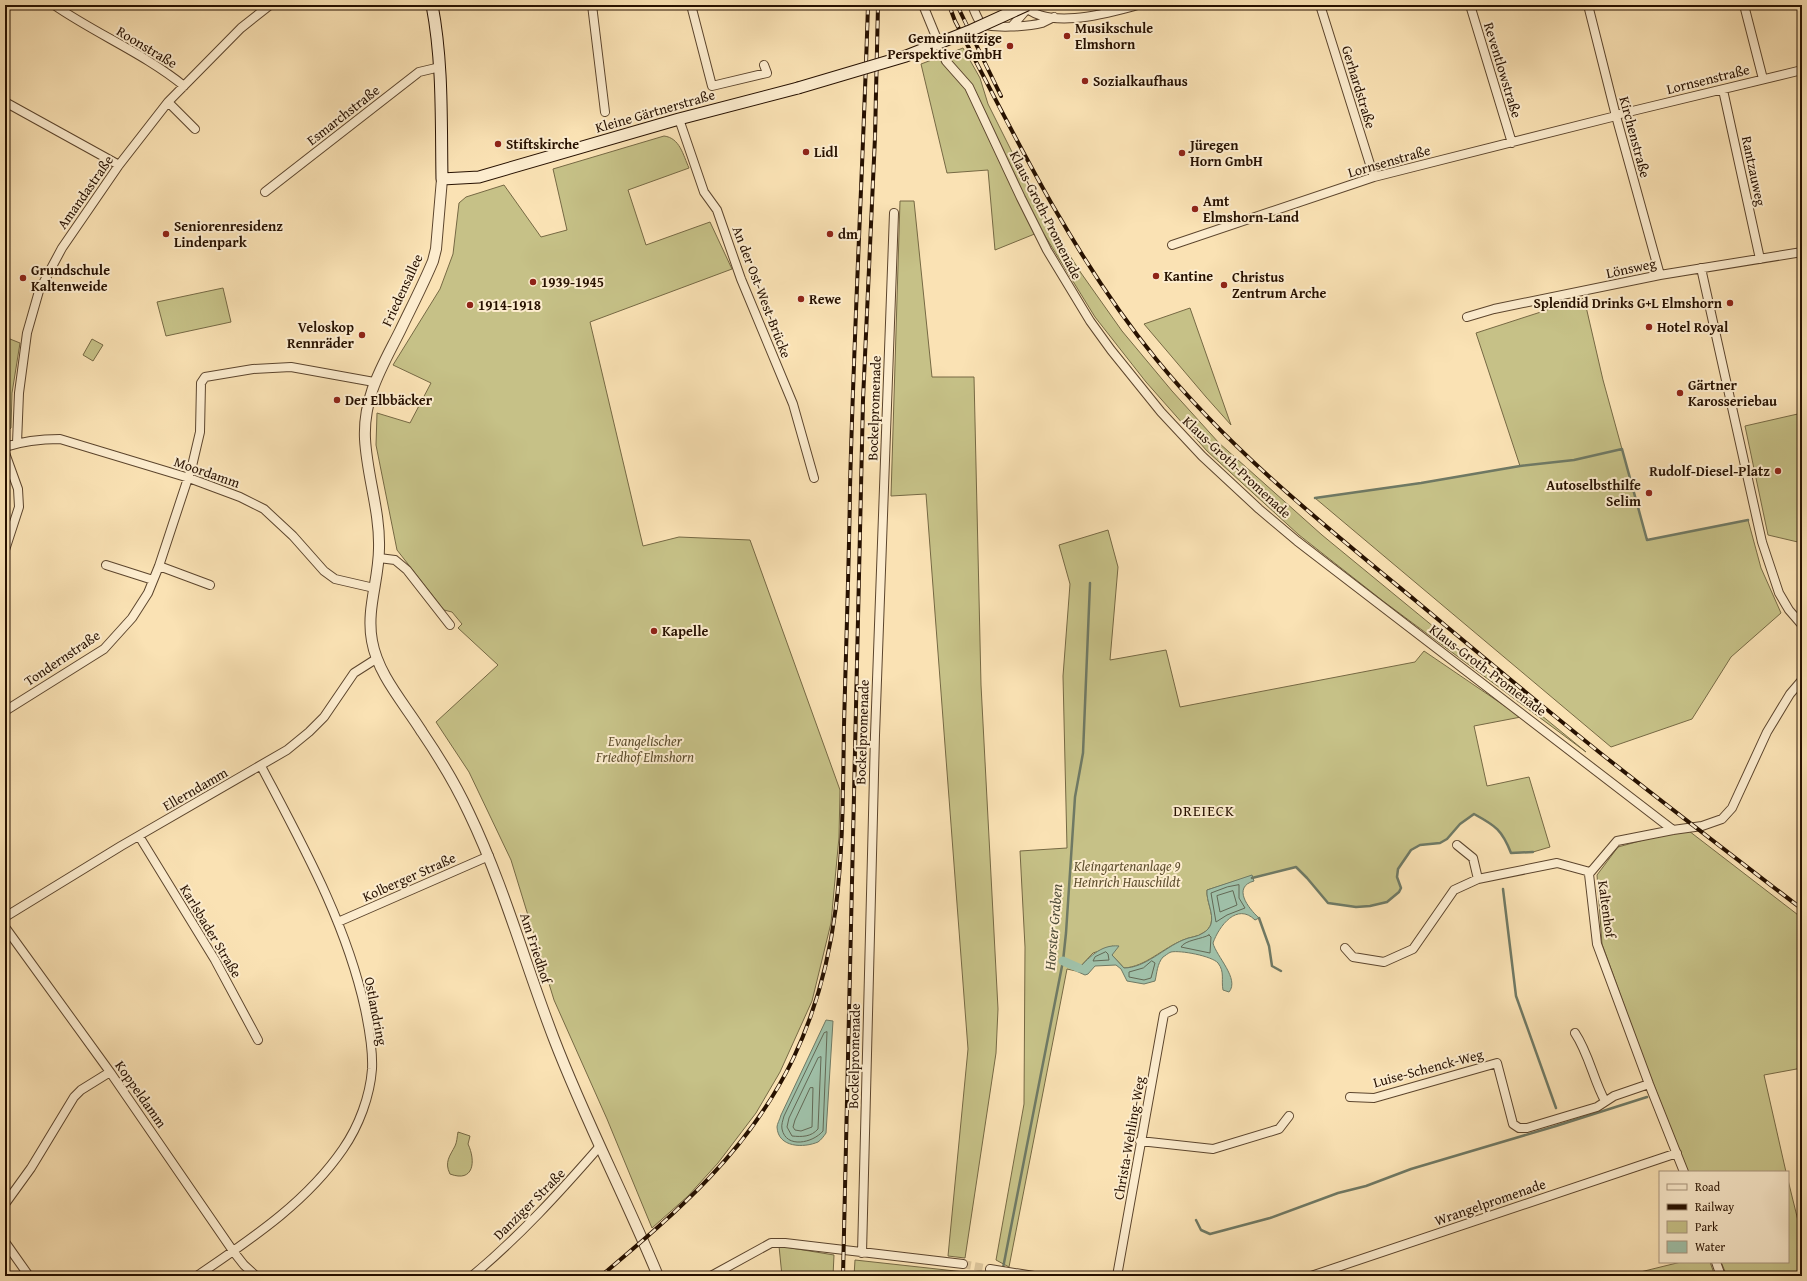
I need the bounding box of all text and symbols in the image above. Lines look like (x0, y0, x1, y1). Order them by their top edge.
place label: Musikschule Elmshorn (1075, 18, 1153, 54)
street label: Reventlowstraße (1479, 20, 1527, 121)
street label: Roonstraße (113, 21, 182, 73)
place label: Gemeinnützige Perspektive GmbH (887, 28, 1002, 64)
marker: Musikschule Elmshorn (1062, 31, 1072, 41)
marker: Gemeinnützige Perspektive GmbH (1005, 41, 1015, 51)
street label: Gerhardstraße (1337, 43, 1381, 131)
street label: Lornsenstraße (1664, 59, 1752, 99)
place label: Sozialkaufhaus (1093, 71, 1188, 91)
marker: Sozialkaufhaus (1080, 76, 1090, 86)
street label: Esmarchstraße (302, 80, 384, 150)
street label: Kleine Gärtnerstraße (593, 84, 718, 138)
street label: Kirchenstraße (1615, 94, 1656, 180)
place label: Stiftskirche (506, 134, 579, 154)
street label: Rantzauweg (1737, 134, 1771, 208)
place label: Jüregen Horn GmbH (1188, 135, 1263, 171)
marker: Stiftskirche (493, 139, 503, 149)
street label: Lornsenstraße (1345, 140, 1433, 182)
place label: Lidl (814, 142, 839, 162)
marker: Lidl (801, 147, 811, 157)
street label: Klaus-Groth-Promenade (1005, 147, 1087, 283)
marker: Jüregen Horn GmbH (1177, 148, 1187, 158)
street label: Amandastraße (52, 151, 118, 233)
place label: Amt Elmshorn-Land (1203, 191, 1299, 227)
marker: Amt Elmshorn-Land (1190, 204, 1200, 214)
place label: Seniorenresidenz Lindenpark (174, 216, 283, 252)
street label: An der Ost-West-Brücke (728, 223, 797, 361)
place label: dm (838, 224, 858, 244)
marker: Seniorenresidenz Lindenpark (161, 229, 171, 239)
marker: dm (825, 229, 835, 239)
street label: Friedensallee (376, 250, 428, 330)
street label: Lönsweg (1604, 253, 1658, 283)
place label: Grundschule Kaltenweide (31, 260, 110, 296)
place label: Kantine (1164, 266, 1213, 286)
place label: Christus Zentrum Arche (1232, 267, 1326, 303)
marker: Kantine (1151, 271, 1161, 281)
place label: 1939-1945 (541, 272, 604, 292)
marker: Grundschule Kaltenweide (18, 273, 28, 283)
marker: 1939-1945 (528, 277, 538, 287)
marker: Christus Zentrum Arche (1219, 280, 1229, 290)
place label: Rewe (809, 289, 841, 309)
place label: Splendid Drinks G+L Elmshorn (1533, 293, 1723, 313)
marker: Rewe (796, 294, 806, 304)
place label: 1914-1918 (478, 295, 541, 315)
marker: Splendid Drinks G+L Elmshorn (1725, 298, 1735, 308)
marker: 1914-1918 (465, 300, 475, 310)
place label: Veloskop Rennräder (287, 317, 355, 353)
place label: Hotel Royal (1657, 317, 1729, 337)
marker: Hotel Royal (1644, 322, 1654, 332)
marker: Veloskop Rennräder (357, 330, 367, 340)
street label: Bockelpromenade (862, 355, 886, 461)
place label: Gärtner Karosseriebau (1688, 375, 1777, 411)
marker: Gärtner Karosseriebau (1675, 388, 1685, 398)
place label: Der Elbbäcker (345, 390, 433, 410)
marker: Der Elbbäcker (332, 395, 342, 405)
street label: Klaus-Groth-Promenade (1178, 411, 1296, 523)
street label: Moordamm (171, 451, 243, 493)
place label: Rudolf-Diesel-Platz (1649, 461, 1770, 481)
marker: Rudolf-Diesel-Platz (1773, 466, 1783, 476)
place label: Autoselbsthilfe Selim (1546, 475, 1641, 511)
marker: Autoselbsthilfe Selim (1644, 488, 1654, 498)
street label: Klaus-Groth-Promenade (1425, 619, 1551, 721)
place label: Kapelle (662, 621, 709, 641)
street label: Tondernstraße (20, 625, 104, 691)
marker: Kapelle (649, 626, 659, 636)
street label: Bockelpromenade (850, 679, 874, 785)
park label: Evangelischer Friedhof Elmshorn (595, 731, 694, 767)
street label: Ellerndamm (159, 762, 232, 816)
district label: DREIECK (1173, 800, 1235, 821)
street label: Kolberger Straße (359, 847, 459, 907)
park label: Kleingartenanlage 9 Heinrich Hauschildt (1073, 856, 1181, 892)
street label: Kaltenhof (1593, 879, 1621, 940)
street label: Karlsbader Straße (175, 881, 247, 982)
water label: Horster Graben (1039, 882, 1067, 972)
street label: Am Friedhof (515, 910, 557, 987)
street label: Ostlandring (360, 975, 392, 1047)
street label: Bockelpromenade (843, 1003, 865, 1109)
street label: Luise-Schenck-Weg (1371, 1044, 1485, 1092)
street label: Koppeldamm (110, 1056, 172, 1132)
street label: Christa-Wehling-Weg (1108, 1075, 1150, 1201)
street label: Danziger Straße (489, 1163, 570, 1244)
legend (1659, 1171, 1789, 1263)
street label: Wrangelpromenade (1432, 1173, 1549, 1230)
text: Road (1695, 1178, 1721, 1195)
text: Railway (1695, 1198, 1734, 1215)
text: Park (1695, 1218, 1719, 1235)
text: Water (1695, 1238, 1725, 1255)

